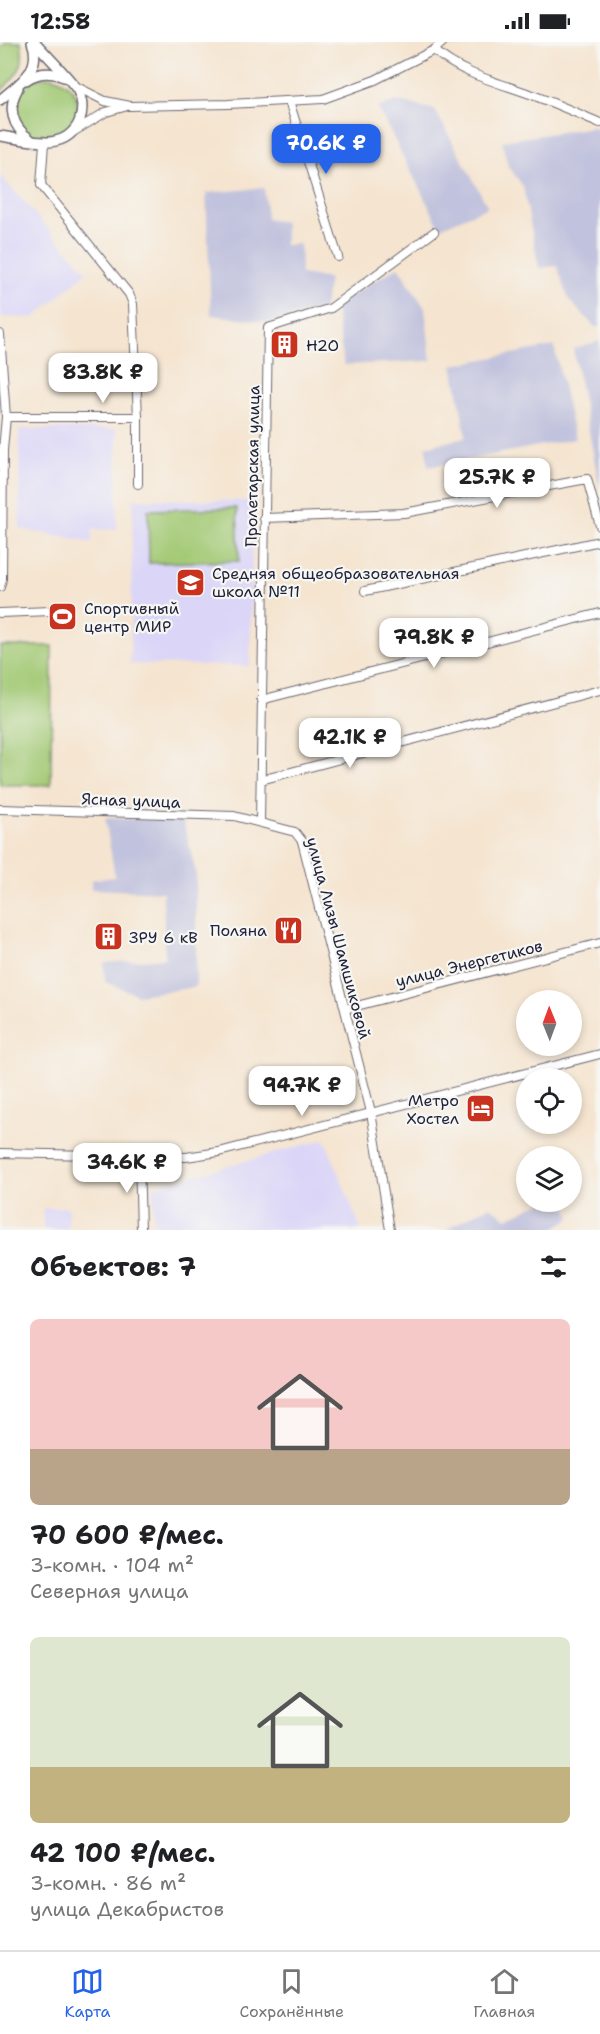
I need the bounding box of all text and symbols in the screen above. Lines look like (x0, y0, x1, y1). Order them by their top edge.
text: 12:58 (30, 7, 90, 36)
pin: 70.6K ₽ (271, 124, 381, 175)
text: 70.6K ₽ (286, 130, 366, 156)
building icon: Н2О (269, 329, 301, 361)
place label: Н2О (306, 335, 339, 356)
pin: 83.8K ₽ (48, 353, 158, 404)
text: 83.8K ₽ (62, 359, 144, 385)
street label: Пролетарская улица (241, 385, 264, 547)
pin: 25.7K ₽ (442, 458, 552, 509)
text: 25.7K ₽ (458, 464, 536, 490)
place label: Средняя общеобразовательная школа №11 (212, 563, 460, 602)
school or university icon: Средняя общеобразовательная школа №11 (175, 566, 207, 598)
place label: Спортивный центр МИР (84, 598, 179, 637)
sports icon: Спортивный центр МИР (47, 601, 79, 633)
pin: 79.8K ₽ (379, 618, 489, 669)
text: 79.8K ₽ (393, 624, 475, 650)
pin: 42.1K ₽ (295, 718, 405, 769)
text: 42.1K ₽ (313, 724, 387, 750)
street label: Ясная улица (81, 788, 181, 813)
street label: улица Лизы Шамшиковой (301, 835, 376, 1041)
restaurant icon: Поляна (272, 914, 304, 946)
place label: Поляна (210, 920, 267, 941)
building icon: ЗРУ 6 кВ (92, 921, 124, 953)
place label: ЗРУ 6 кВ (129, 927, 198, 948)
street label: улица Энергетиков (393, 935, 545, 992)
north arrow (516, 990, 582, 1056)
map controls (516, 990, 582, 1212)
pin: 94.7K ₽ (247, 1066, 357, 1117)
button: locate (516, 1068, 582, 1134)
text: 94.7K ₽ (263, 1072, 341, 1098)
place label: Метро Хостел (406, 1090, 459, 1129)
hotel icon: Метро Хостел (464, 1093, 496, 1125)
pin: 34.6K ₽ (72, 1143, 182, 1194)
button: layers (516, 1146, 582, 1212)
text: 34.6K ₽ (87, 1149, 167, 1175)
text: Объектов: 7 (30, 1249, 196, 1284)
icon: filters (537, 1250, 570, 1283)
icon: home (246, 1358, 354, 1466)
text: 70 600 ₽/мес. (30, 1517, 224, 1552)
text: 3-комн. · 104 m² (30, 1552, 194, 1578)
text: Северная улица (30, 1578, 188, 1604)
icon: home (246, 1676, 354, 1784)
text: 42 100 ₽/мес. (30, 1835, 216, 1870)
text: 3-комн. · 86 m² (30, 1870, 186, 1896)
text: улица Декабристов (30, 1896, 224, 1922)
tab: Карта (65, 1965, 110, 2022)
tab: Сохранённые (240, 1965, 344, 2022)
tab: Главная (473, 1965, 535, 2022)

